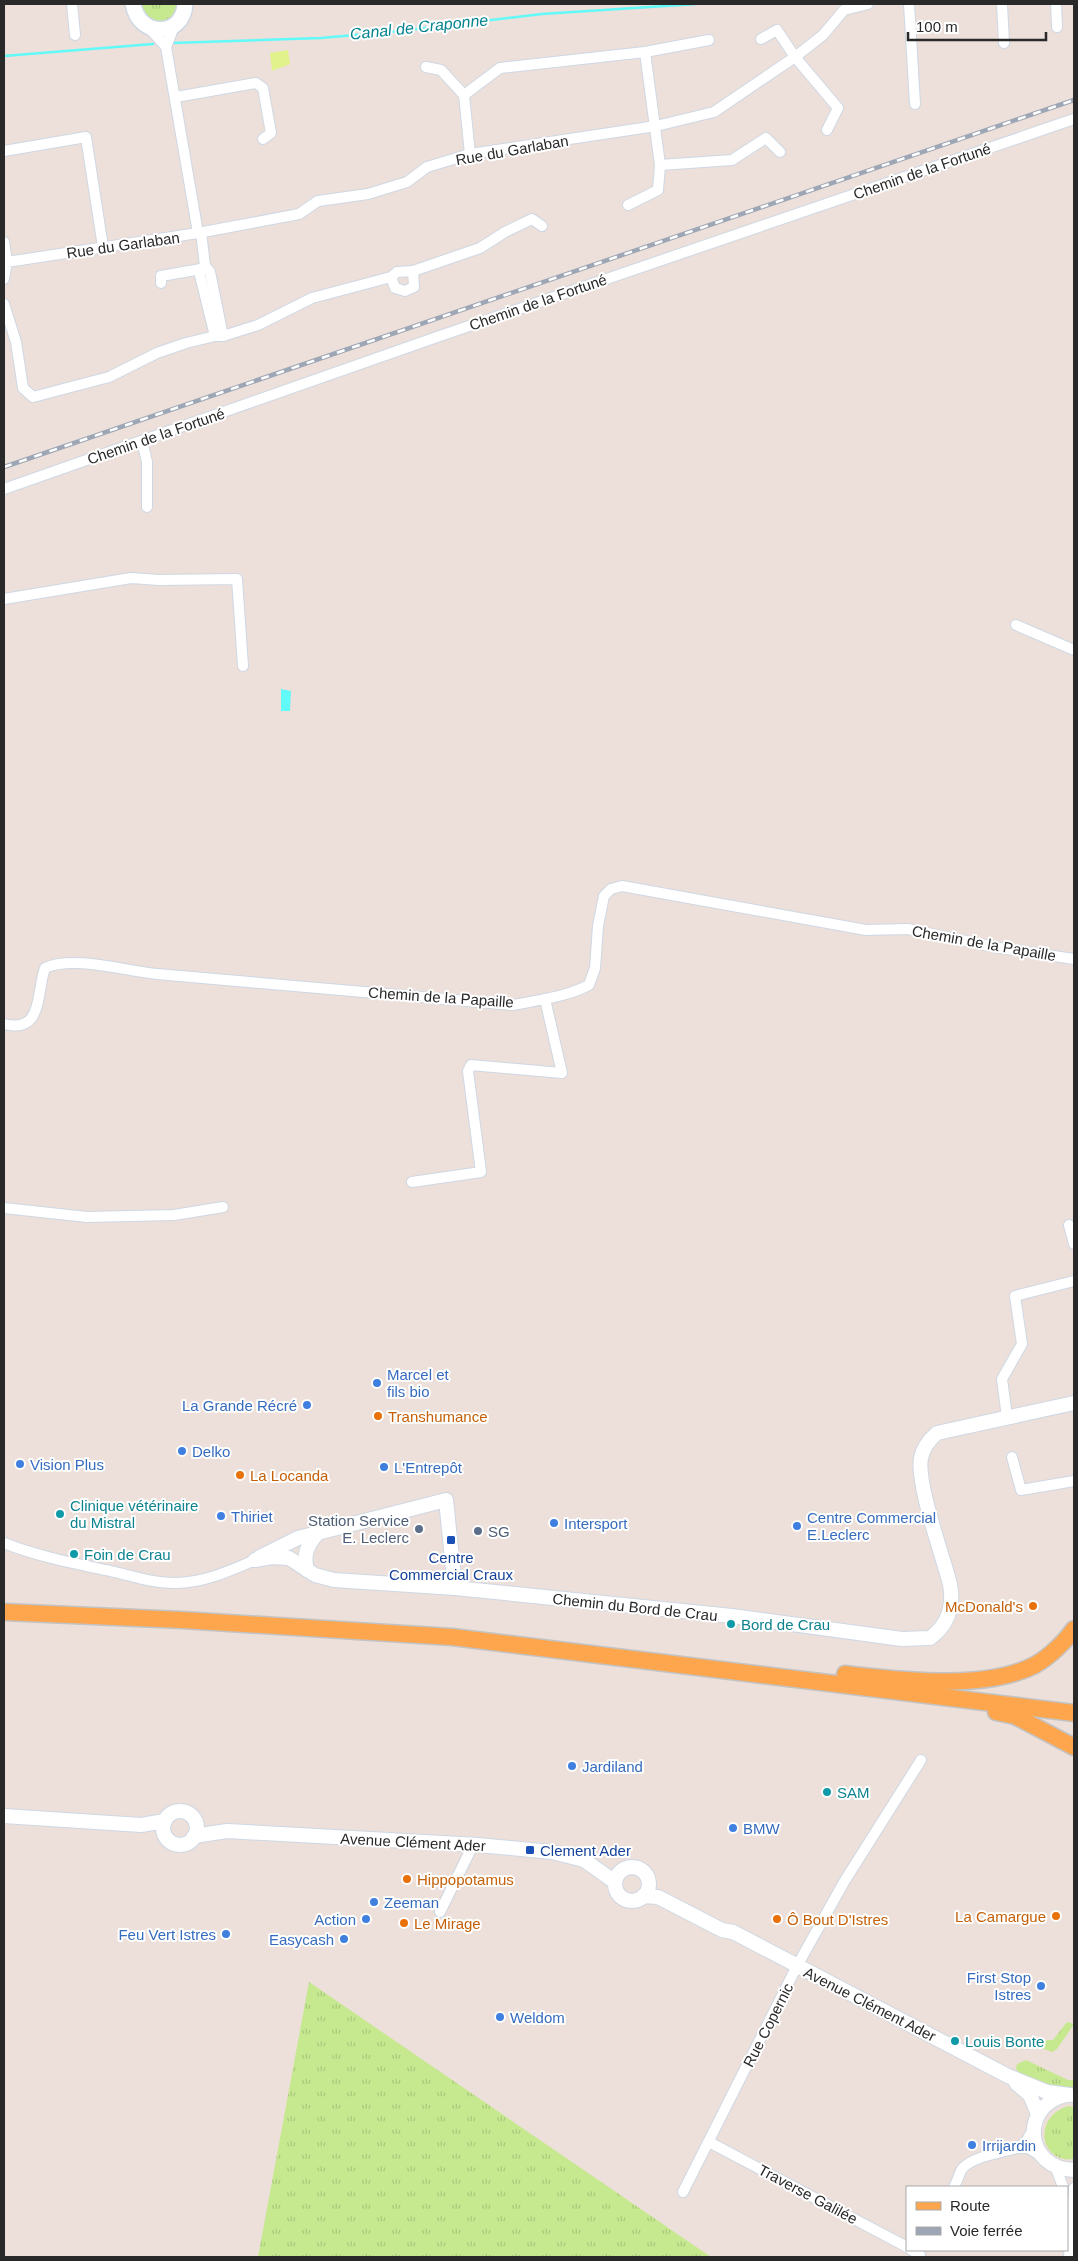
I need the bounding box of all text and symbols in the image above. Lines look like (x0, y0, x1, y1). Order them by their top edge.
scale bar (908, 10, 1046, 42)
water label: Canal de Craponne (349, 11, 489, 43)
text: 100 m (916, 18, 958, 35)
street label: Rue du Garlaban (454, 132, 570, 168)
street label: Chemin de la Fortuné (851, 139, 993, 203)
street label: Rue du Garlaban (65, 229, 181, 261)
street label: Chemin de la Fortuné (467, 270, 609, 334)
street label: Chemin de la Fortuné (85, 404, 227, 468)
street label: Chemin de la Papaille (911, 922, 1057, 964)
street label: Chemin de la Papaille (368, 983, 514, 1011)
place label: Marcel et fils bio (387, 1366, 450, 1400)
marker: Marcel et fils bio (371, 1377, 383, 1389)
place label: La Grande Récré (182, 1397, 297, 1414)
marker: La Grande Récré (301, 1399, 313, 1411)
place label: Transhumance (388, 1408, 488, 1425)
marker: Transhumance (372, 1410, 384, 1422)
place label: Delko (192, 1443, 230, 1460)
marker: Delko (176, 1445, 188, 1457)
place label: Vision Plus (30, 1456, 104, 1473)
marker: Vision Plus (14, 1458, 26, 1470)
place label: L'Entrepôt (394, 1459, 463, 1476)
marker: L'Entrepôt (378, 1461, 390, 1473)
place label: La Locanda (250, 1467, 329, 1484)
marker: La Locanda (234, 1469, 246, 1481)
place label: Clinique vétérinaire du Mistral (70, 1497, 198, 1531)
marker: Clinique vétérinaire du Mistral (54, 1508, 66, 1520)
place label: Thiriet (231, 1508, 274, 1525)
place label: Centre Commercial E.Leclerc (807, 1509, 936, 1543)
marker: Thiriet (215, 1510, 227, 1522)
place label: Station Service E. Leclerc (308, 1512, 409, 1546)
place label: Intersport (564, 1515, 628, 1532)
marker: Intersport (548, 1517, 560, 1529)
marker: Centre Commercial E.Leclerc (791, 1520, 803, 1532)
marker: Station Service E. Leclerc (413, 1523, 425, 1535)
place label: SG (488, 1523, 510, 1540)
marker: SG (472, 1525, 484, 1537)
marker: Centre Commercial Craux (445, 1534, 457, 1546)
place label: Foin de Crau (84, 1546, 171, 1563)
marker: Foin de Crau (68, 1548, 80, 1560)
place label: Centre Commercial Craux (389, 1549, 514, 1583)
street label: Chemin du Bord de Crau (552, 1590, 718, 1624)
place label: McDonald's (945, 1598, 1023, 1615)
marker: McDonald's (1027, 1600, 1039, 1612)
place label: Bord de Crau (741, 1616, 830, 1633)
marker: Bord de Crau (725, 1618, 737, 1630)
place label: Jardiland (582, 1758, 643, 1775)
marker: Jardiland (566, 1760, 578, 1772)
place label: SAM (837, 1784, 870, 1801)
marker: SAM (821, 1786, 833, 1798)
place label: BMW (743, 1820, 781, 1837)
marker: BMW (727, 1822, 739, 1834)
street label: Avenue Clément Ader (340, 1830, 486, 1854)
place label: Clement Ader (540, 1842, 631, 1859)
marker: Clement Ader (524, 1844, 536, 1856)
place label: Hippopotamus (417, 1871, 514, 1888)
marker: Hippopotamus (401, 1873, 413, 1885)
place label: Zeeman (384, 1894, 439, 1911)
marker: Zeeman (368, 1896, 380, 1908)
place label: La Camargue (955, 1908, 1046, 1925)
marker: La Camargue (1050, 1910, 1062, 1922)
place label: Action (314, 1911, 356, 1928)
place label: Ô Bout D'Istres (787, 1911, 888, 1928)
marker: Action (360, 1913, 372, 1925)
marker: Ô Bout D'Istres (771, 1913, 783, 1925)
place label: Le Mirage (414, 1915, 481, 1932)
marker: Le Mirage (398, 1917, 410, 1929)
place label: Feu Vert Istres (118, 1926, 216, 1943)
marker: Feu Vert Istres (220, 1928, 232, 1940)
place label: Easycash (269, 1931, 334, 1948)
marker: Easycash (338, 1933, 350, 1945)
street label: Avenue Clément Ader (801, 1963, 939, 2045)
place label: First Stop Istres (967, 1969, 1031, 2003)
street label: Rue Copernic (740, 1980, 797, 2070)
marker: First Stop Istres (1035, 1980, 1047, 1992)
place label: Weldom (510, 2009, 565, 2026)
marker: Weldom (494, 2011, 506, 2023)
place label: Louis Bonte (965, 2033, 1044, 2050)
marker: Louis Bonte (949, 2035, 961, 2047)
place label: Irrijardin (982, 2137, 1036, 2154)
marker: Irrijardin (966, 2139, 978, 2151)
street label: Traverse Galilée (756, 2161, 860, 2227)
legend (906, 2186, 1068, 2251)
text: Route (950, 2197, 990, 2214)
text: Voie ferrée (950, 2222, 1023, 2239)

